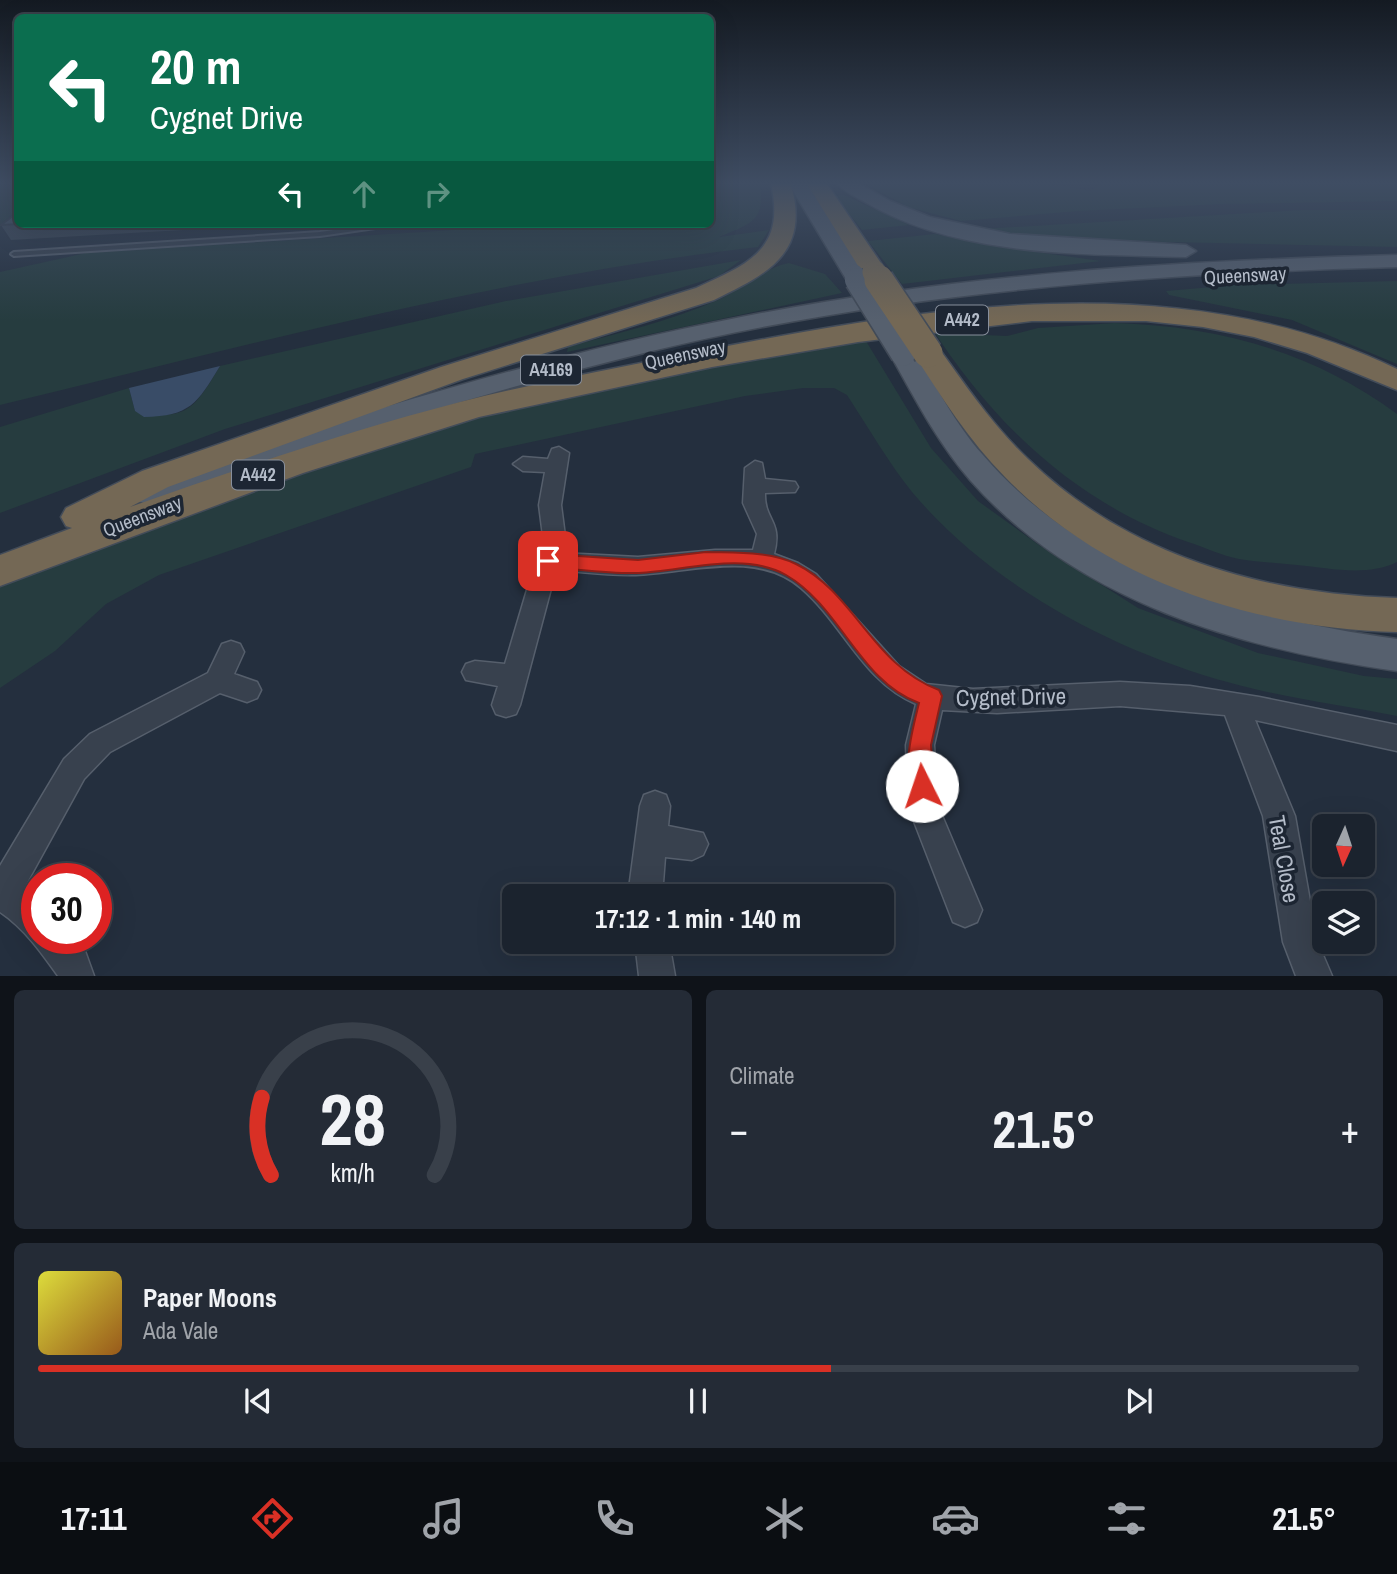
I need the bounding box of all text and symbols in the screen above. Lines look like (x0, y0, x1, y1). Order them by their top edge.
text: 20 m (150, 33, 242, 99)
icon: left (35, 42, 126, 133)
text: Cygnet Drive (150, 96, 303, 139)
icon: left (272, 175, 310, 213)
icon: ahead (345, 175, 383, 213)
icon: right (418, 175, 456, 213)
street label: Queensway (1203, 260, 1287, 290)
road number: A442 (936, 306, 988, 334)
street label: Queensway (642, 333, 728, 375)
road number: A4169 (521, 356, 581, 384)
road number: A442 (232, 461, 284, 490)
street label: Queensway (99, 489, 185, 543)
pin (518, 531, 578, 591)
icon: arrive (529, 542, 567, 580)
street label: Cygnet Drive (956, 680, 1066, 713)
position arrow (885, 749, 959, 823)
street label: Teal Close (1262, 813, 1307, 905)
north arrow (1312, 814, 1376, 877)
map controls (1312, 814, 1375, 954)
speed limit sign: 30 (21, 863, 112, 954)
button: layers (1312, 891, 1375, 954)
text: 17:12 · 1 min · 140 m (595, 901, 801, 936)
text: Climate (730, 1060, 794, 1091)
text: 28 (320, 1071, 386, 1169)
text: 21.5° (992, 1094, 1096, 1164)
text: − (730, 1104, 748, 1155)
text: + (1341, 1104, 1359, 1155)
text: km/h (331, 1156, 375, 1190)
text: Paper Moons (143, 1280, 277, 1315)
text: Ada Vale (143, 1315, 218, 1346)
icon: previous (239, 1382, 277, 1420)
icon: pause (679, 1382, 717, 1420)
icon: next (1120, 1382, 1158, 1420)
icon: directions (248, 1494, 297, 1543)
icon: music (419, 1494, 468, 1543)
icon: phone (590, 1494, 639, 1543)
icon: climate (760, 1494, 809, 1543)
icon: car (931, 1494, 980, 1543)
icon: filters (1102, 1494, 1151, 1543)
text: 17:11 (61, 1497, 127, 1540)
text: 21.5° (1272, 1497, 1336, 1540)

